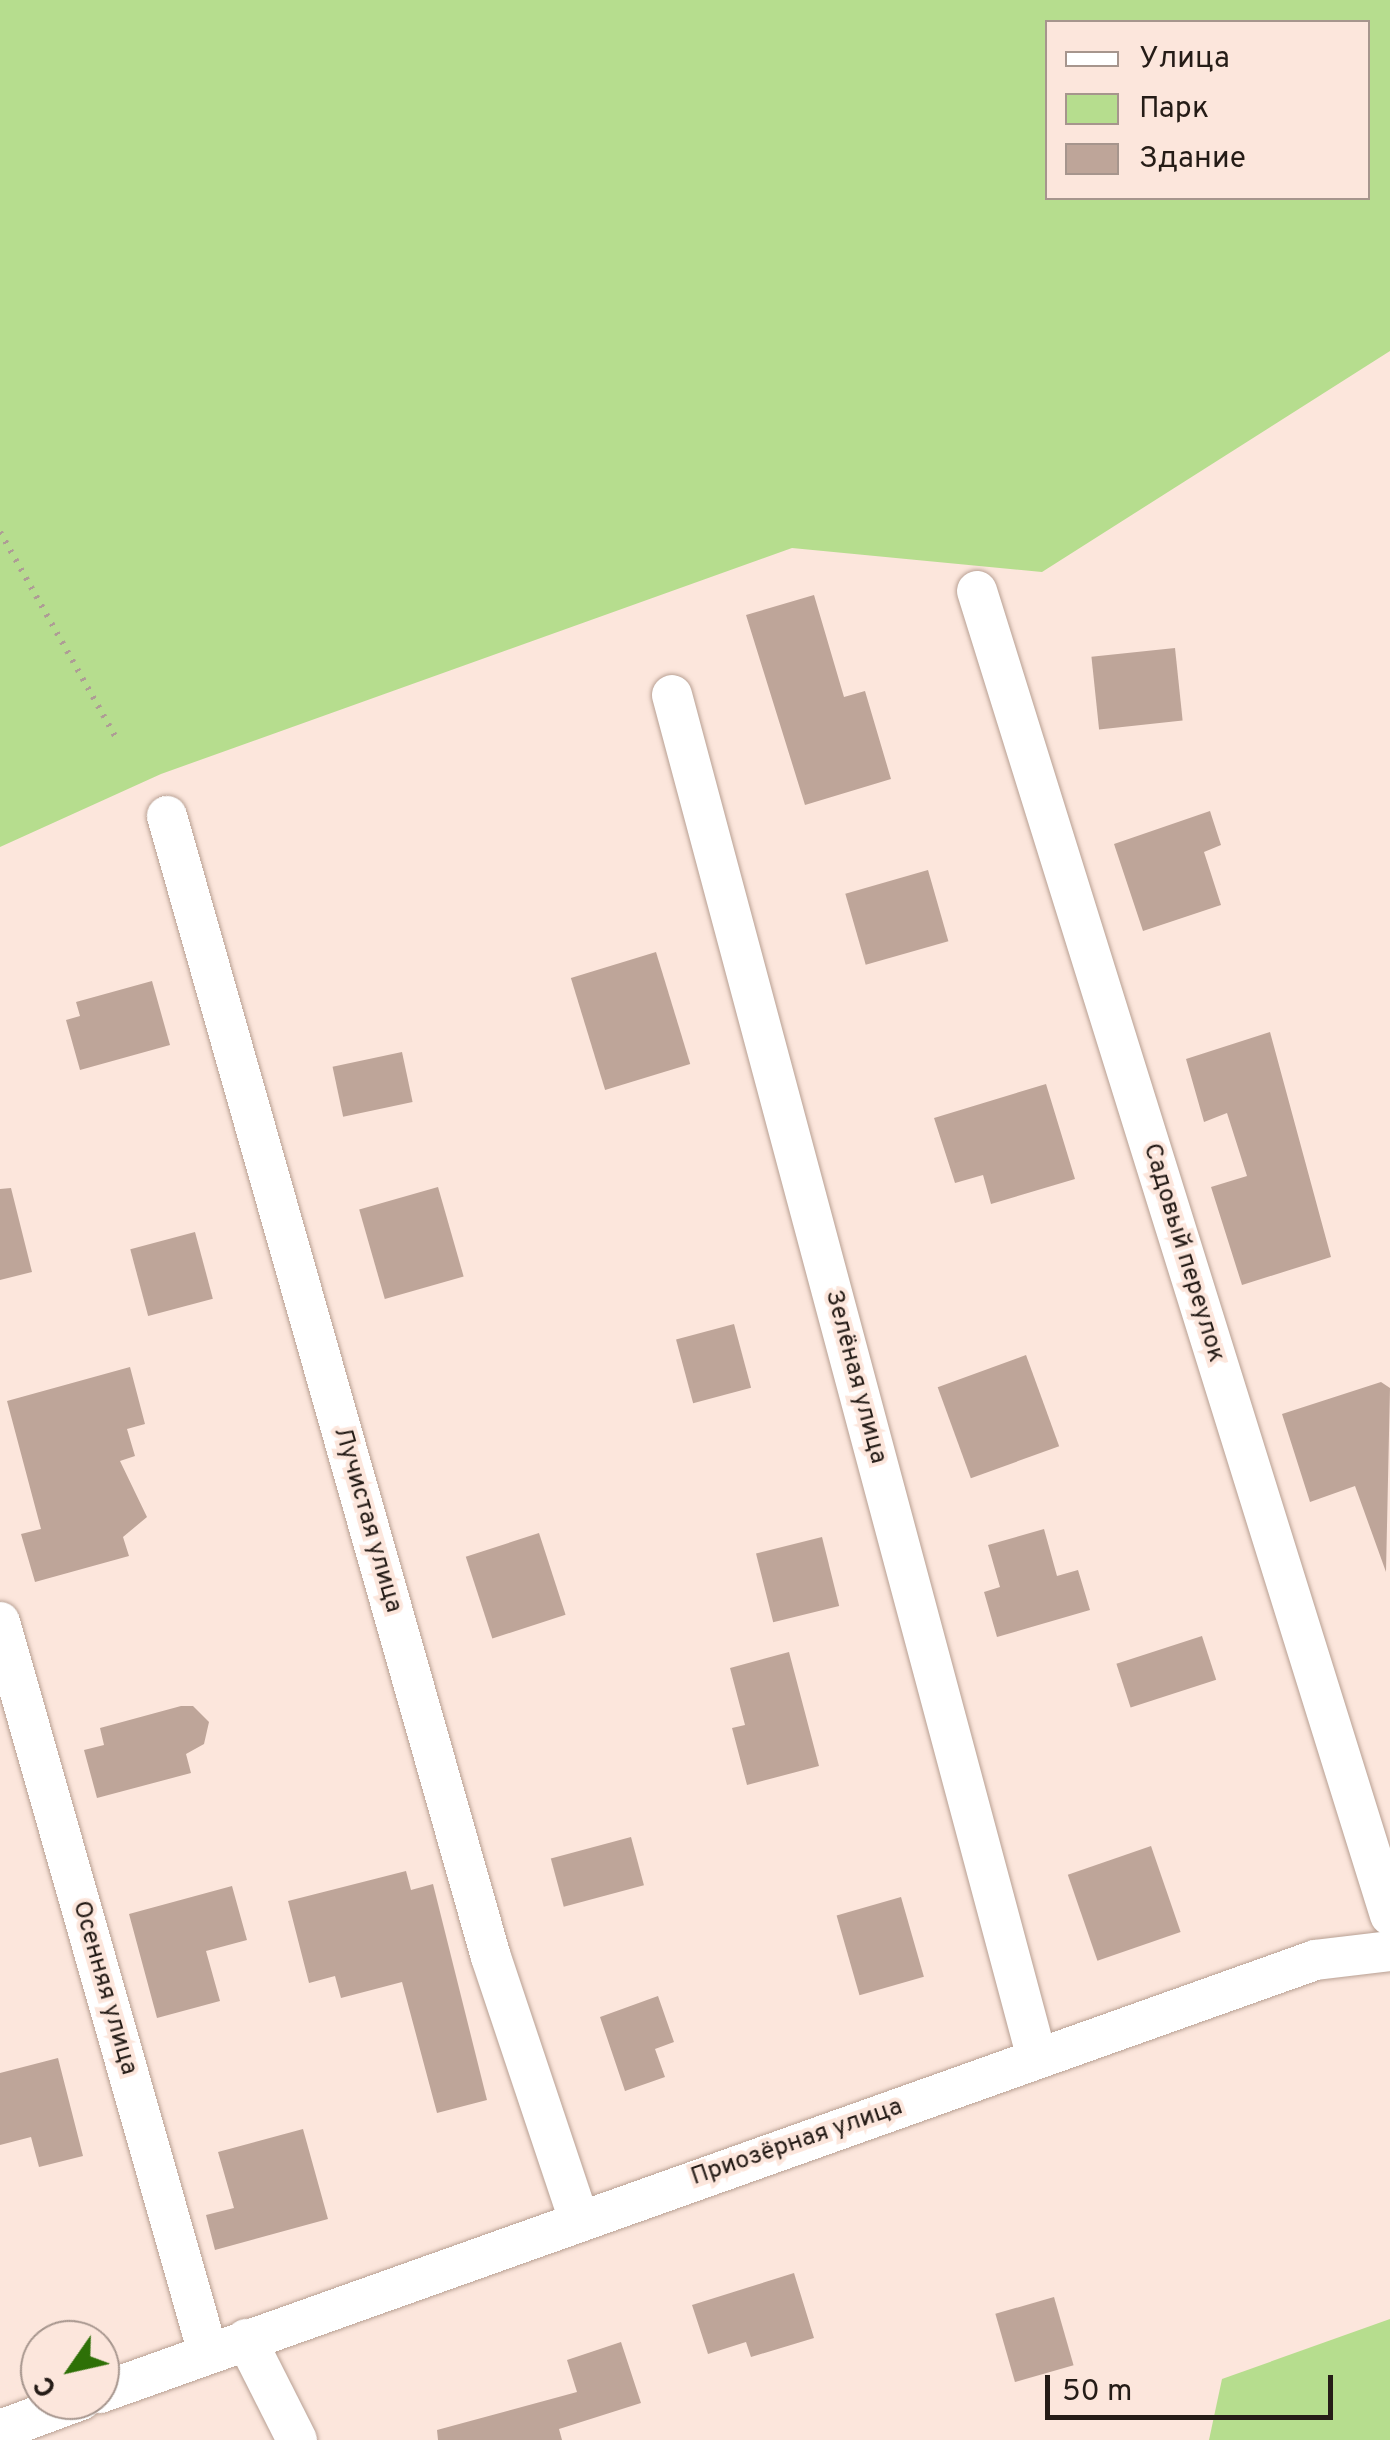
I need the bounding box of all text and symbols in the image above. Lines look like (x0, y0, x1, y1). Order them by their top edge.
legend (1045, 20, 1370, 200)
text: Улица (1139, 41, 1230, 78)
text: Парк (1139, 91, 1209, 128)
text: Здание (1139, 141, 1246, 178)
street label: Садовый переулок (1135, 1140, 1231, 1366)
street label: Зелёная улица (817, 1287, 893, 1467)
street label: Лучистая улица (326, 1424, 408, 1616)
street label: Осенняя улица (65, 1898, 143, 2078)
street label: Приозёрная улица (687, 2093, 907, 2193)
north arrow (20, 2320, 120, 2420)
scale bar (1050, 2355, 1338, 2417)
text: С (27, 2368, 67, 2403)
text: 50 m (1062, 2374, 1132, 2411)

